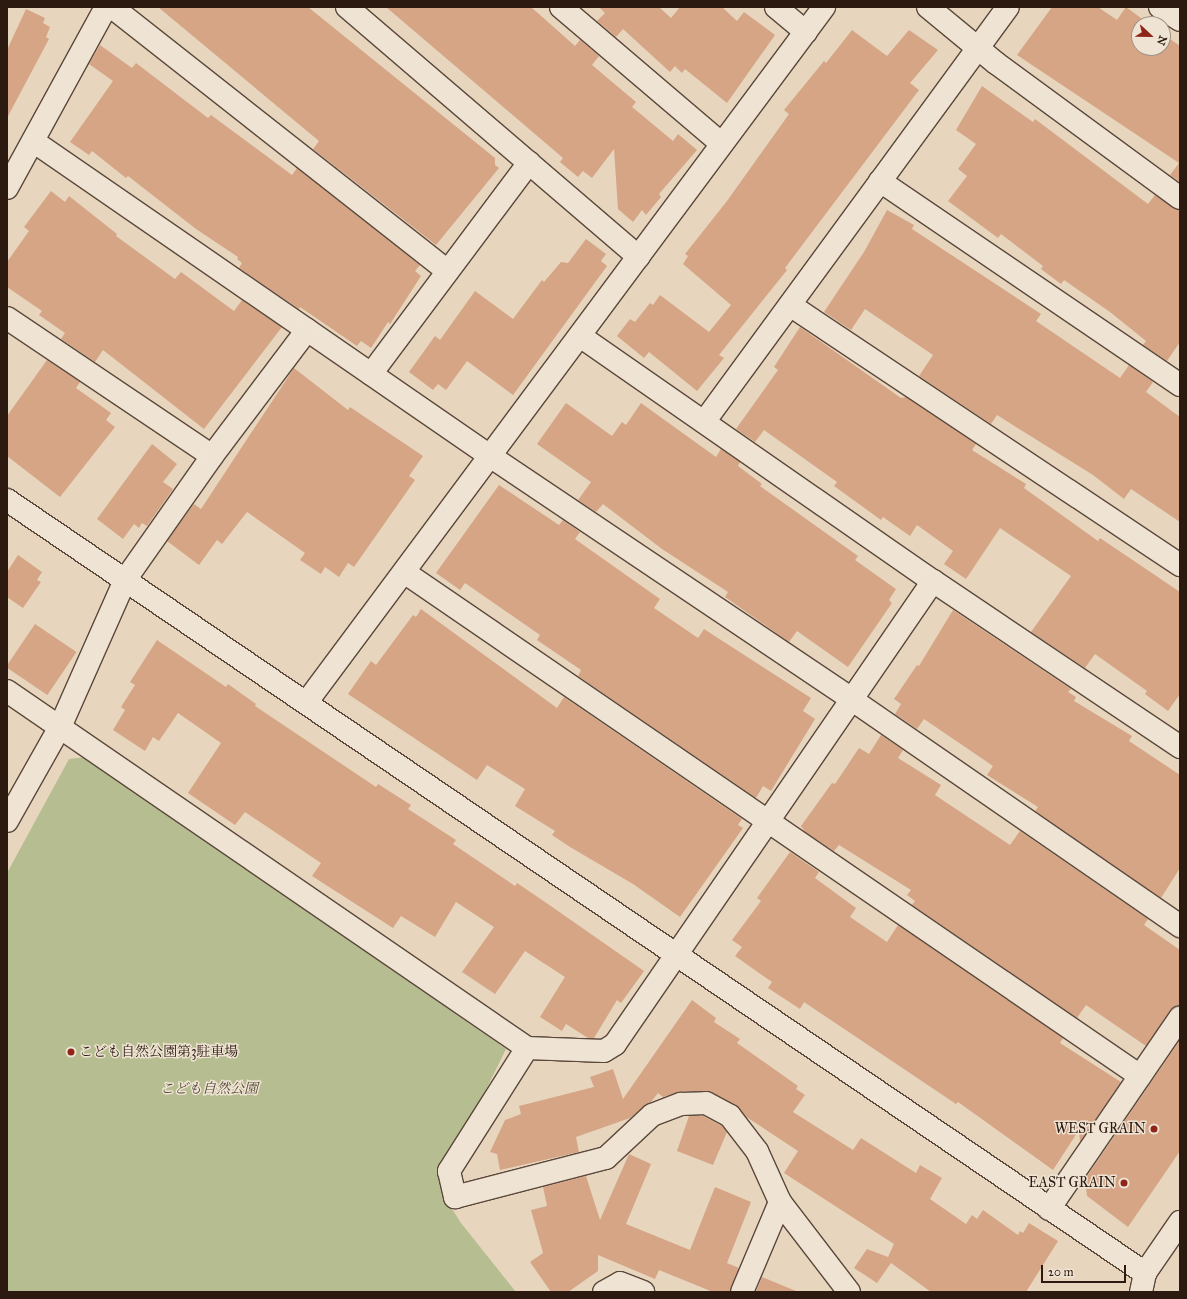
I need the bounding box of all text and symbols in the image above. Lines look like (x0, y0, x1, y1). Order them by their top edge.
north arrow (1131, 16, 1171, 56)
text: N (1154, 34, 1169, 47)
place label: こども自然公園第3駐車場 (79, 1044, 239, 1060)
marker: こども自然公園第3駐車場 (66, 1047, 76, 1057)
park label: こども自然公園 (160, 1081, 258, 1097)
place label: WEST GRAIN (1055, 1121, 1146, 1137)
marker: WEST GRAIN (1149, 1124, 1159, 1134)
place label: EAST GRAIN (1028, 1175, 1116, 1191)
marker: EAST GRAIN (1119, 1178, 1129, 1188)
scale bar (1043, 1257, 1128, 1283)
text: 20 m (1048, 1265, 1074, 1279)

